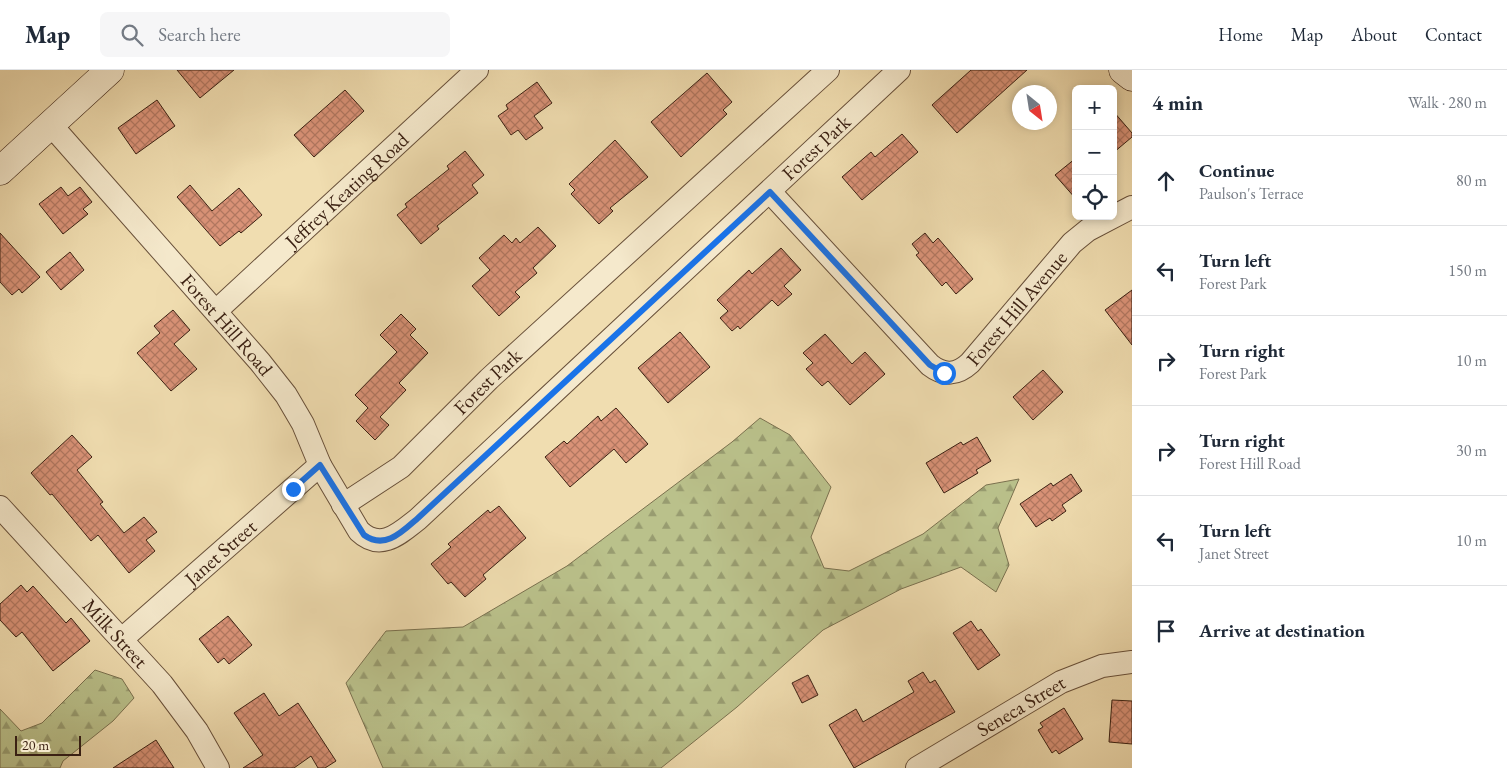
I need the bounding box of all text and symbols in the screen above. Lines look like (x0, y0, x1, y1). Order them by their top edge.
search box (100, 12, 450, 57)
text: Map (25, 19, 70, 50)
icon: search (118, 21, 146, 49)
text: Search here (158, 22, 241, 47)
text: Home (1218, 23, 1263, 46)
text: Map (1291, 23, 1323, 46)
text: About (1351, 23, 1397, 46)
text: Contact (1425, 23, 1482, 46)
north arrow (1012, 85, 1057, 130)
map controls (1072, 85, 1117, 220)
button: + (1072, 85, 1117, 130)
text: 4 min (1152, 89, 1203, 116)
text: Walk · 280 m (1408, 92, 1487, 113)
street label: Forest Park (776, 109, 856, 186)
street label: Jeffrey Keating Road (278, 126, 415, 255)
button: − (1072, 130, 1117, 175)
text: Continue (1199, 158, 1274, 183)
icon: ahead (1152, 167, 1180, 195)
text: 80 m (1456, 170, 1487, 191)
button: locate (1072, 175, 1117, 220)
text: Paulson's Terrace (1199, 183, 1304, 204)
street label: Forest Hill Avenue (960, 245, 1073, 371)
text: Turn left (1199, 248, 1271, 273)
icon: left (1152, 257, 1180, 285)
text: 150 m (1448, 260, 1487, 281)
street label: Forest Hill Road (175, 268, 279, 382)
text: Forest Park (1199, 273, 1267, 294)
text: Turn right (1199, 338, 1285, 363)
street label: Forest Park (448, 342, 528, 420)
icon: right (1152, 347, 1180, 375)
text: 10 m (1456, 350, 1487, 371)
route start (933, 362, 956, 385)
text: Forest Park (1199, 363, 1267, 384)
text: Turn right (1199, 428, 1285, 453)
icon: right (1152, 437, 1180, 465)
text: 30 m (1456, 440, 1487, 461)
text: Forest Hill Road (1199, 453, 1301, 474)
route end (282, 478, 305, 501)
street label: Janet Street (177, 513, 262, 592)
text: Turn left (1199, 518, 1271, 543)
icon: left (1152, 527, 1180, 555)
text: 10 m (1456, 530, 1487, 551)
text: Janet Street (1199, 543, 1269, 564)
street label: Milk Street (77, 593, 154, 674)
icon: arrive (1152, 617, 1180, 645)
text: Arrive at destination (1199, 618, 1365, 643)
street label: Seneca Street (972, 669, 1071, 743)
scale bar (15, 733, 81, 756)
text: 20 m (22, 736, 49, 754)

